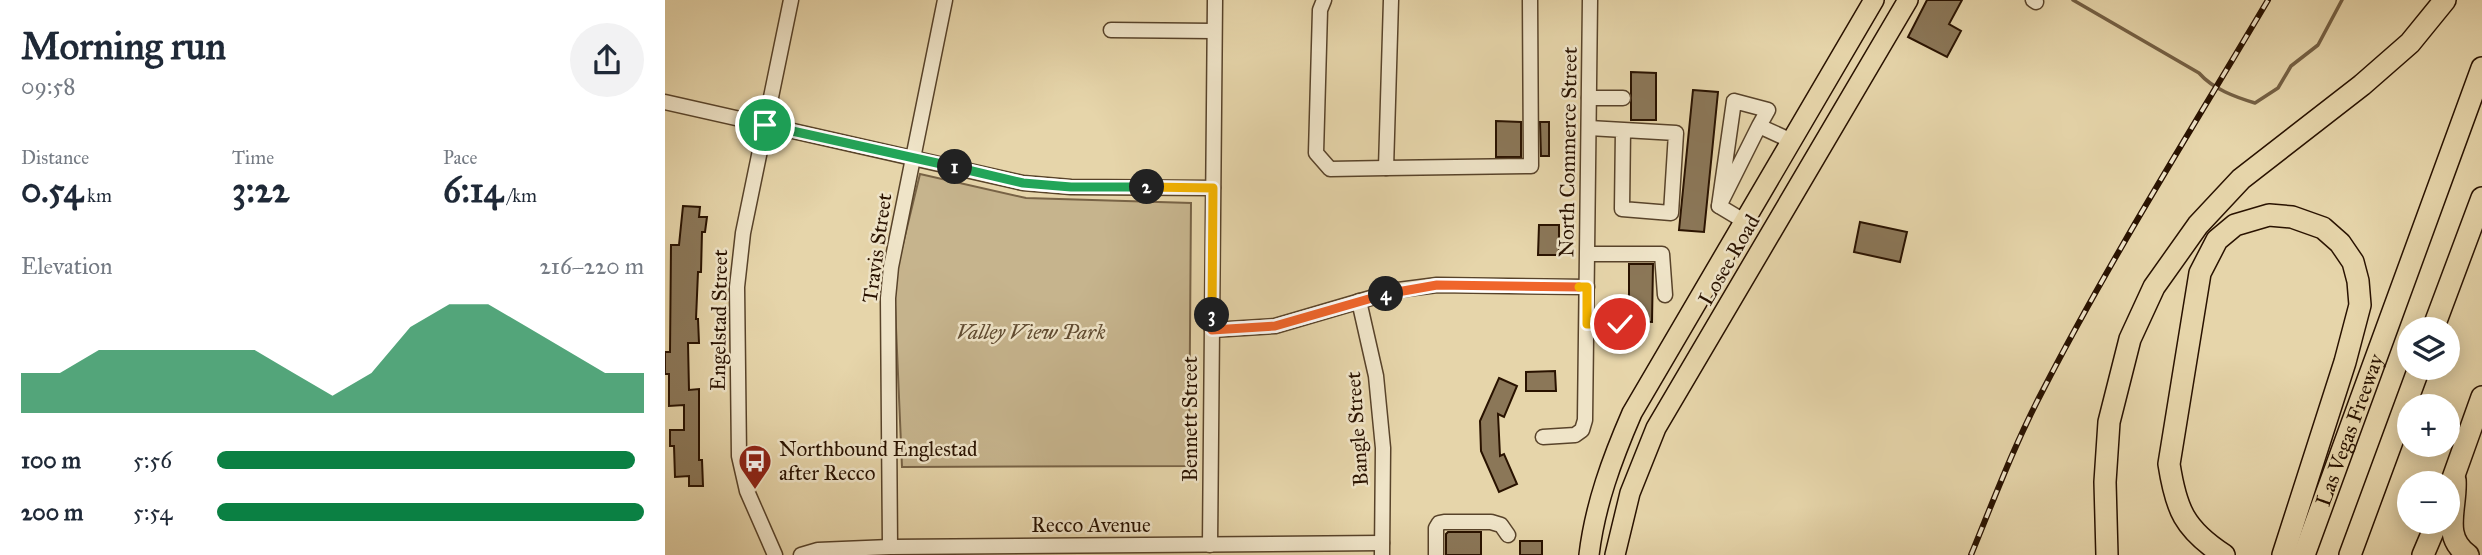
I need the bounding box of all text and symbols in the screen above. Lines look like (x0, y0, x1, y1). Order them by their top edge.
text: Morning run (21, 23, 226, 69)
button: share (570, 23, 644, 97)
street label: North Commerce Street (1553, 46, 1583, 258)
text: 09:58 (21, 72, 75, 100)
pin (735, 95, 795, 155)
icon: arrive (746, 106, 784, 144)
text: Distance (21, 146, 89, 169)
text: Time (232, 146, 274, 169)
text: Pace (443, 146, 477, 169)
pin: 1 (937, 150, 973, 184)
text: 1 (951, 155, 958, 178)
text: 0.54 (21, 169, 83, 212)
text: 3:22 (232, 169, 289, 212)
text: 6:14 (443, 169, 503, 212)
pin: 2 (1129, 170, 1165, 204)
text: 2 (1142, 175, 1151, 198)
text: km (83, 184, 112, 207)
text: /km (503, 184, 537, 207)
street label: Travis Street (856, 191, 898, 305)
street label: Losee Road (1693, 210, 1766, 310)
street label: Engelstad Street (705, 248, 733, 391)
text: Elevation (21, 252, 112, 280)
text: 216–220 m (540, 252, 644, 280)
pin: 4 (1369, 276, 1403, 312)
text: 4 (1380, 282, 1391, 305)
pin (1590, 294, 1650, 354)
pin: 3 (1195, 298, 1229, 332)
text: 3 (1208, 303, 1215, 326)
icon: check (1601, 305, 1639, 343)
map controls (2397, 317, 2460, 534)
button: layers (2397, 317, 2460, 380)
park label: Valley View Park (957, 319, 1106, 345)
street label: Las Vegas Freeway (2310, 349, 2390, 510)
street label: Bennett Street (1177, 356, 1203, 482)
street label: Bangle Street (1340, 370, 1374, 487)
button: + (2397, 394, 2460, 457)
place label: Northbound Englestad after Recco (779, 436, 978, 486)
bus stop icon: Northbound Englestad after Recco (736, 442, 774, 491)
text: 100 m (21, 446, 81, 474)
text: 5:56 (133, 446, 172, 474)
button: − (2397, 471, 2460, 534)
text: 200 m (21, 498, 83, 526)
text: 5:54 (133, 498, 172, 526)
street label: Recco Avenue (1031, 512, 1151, 538)

